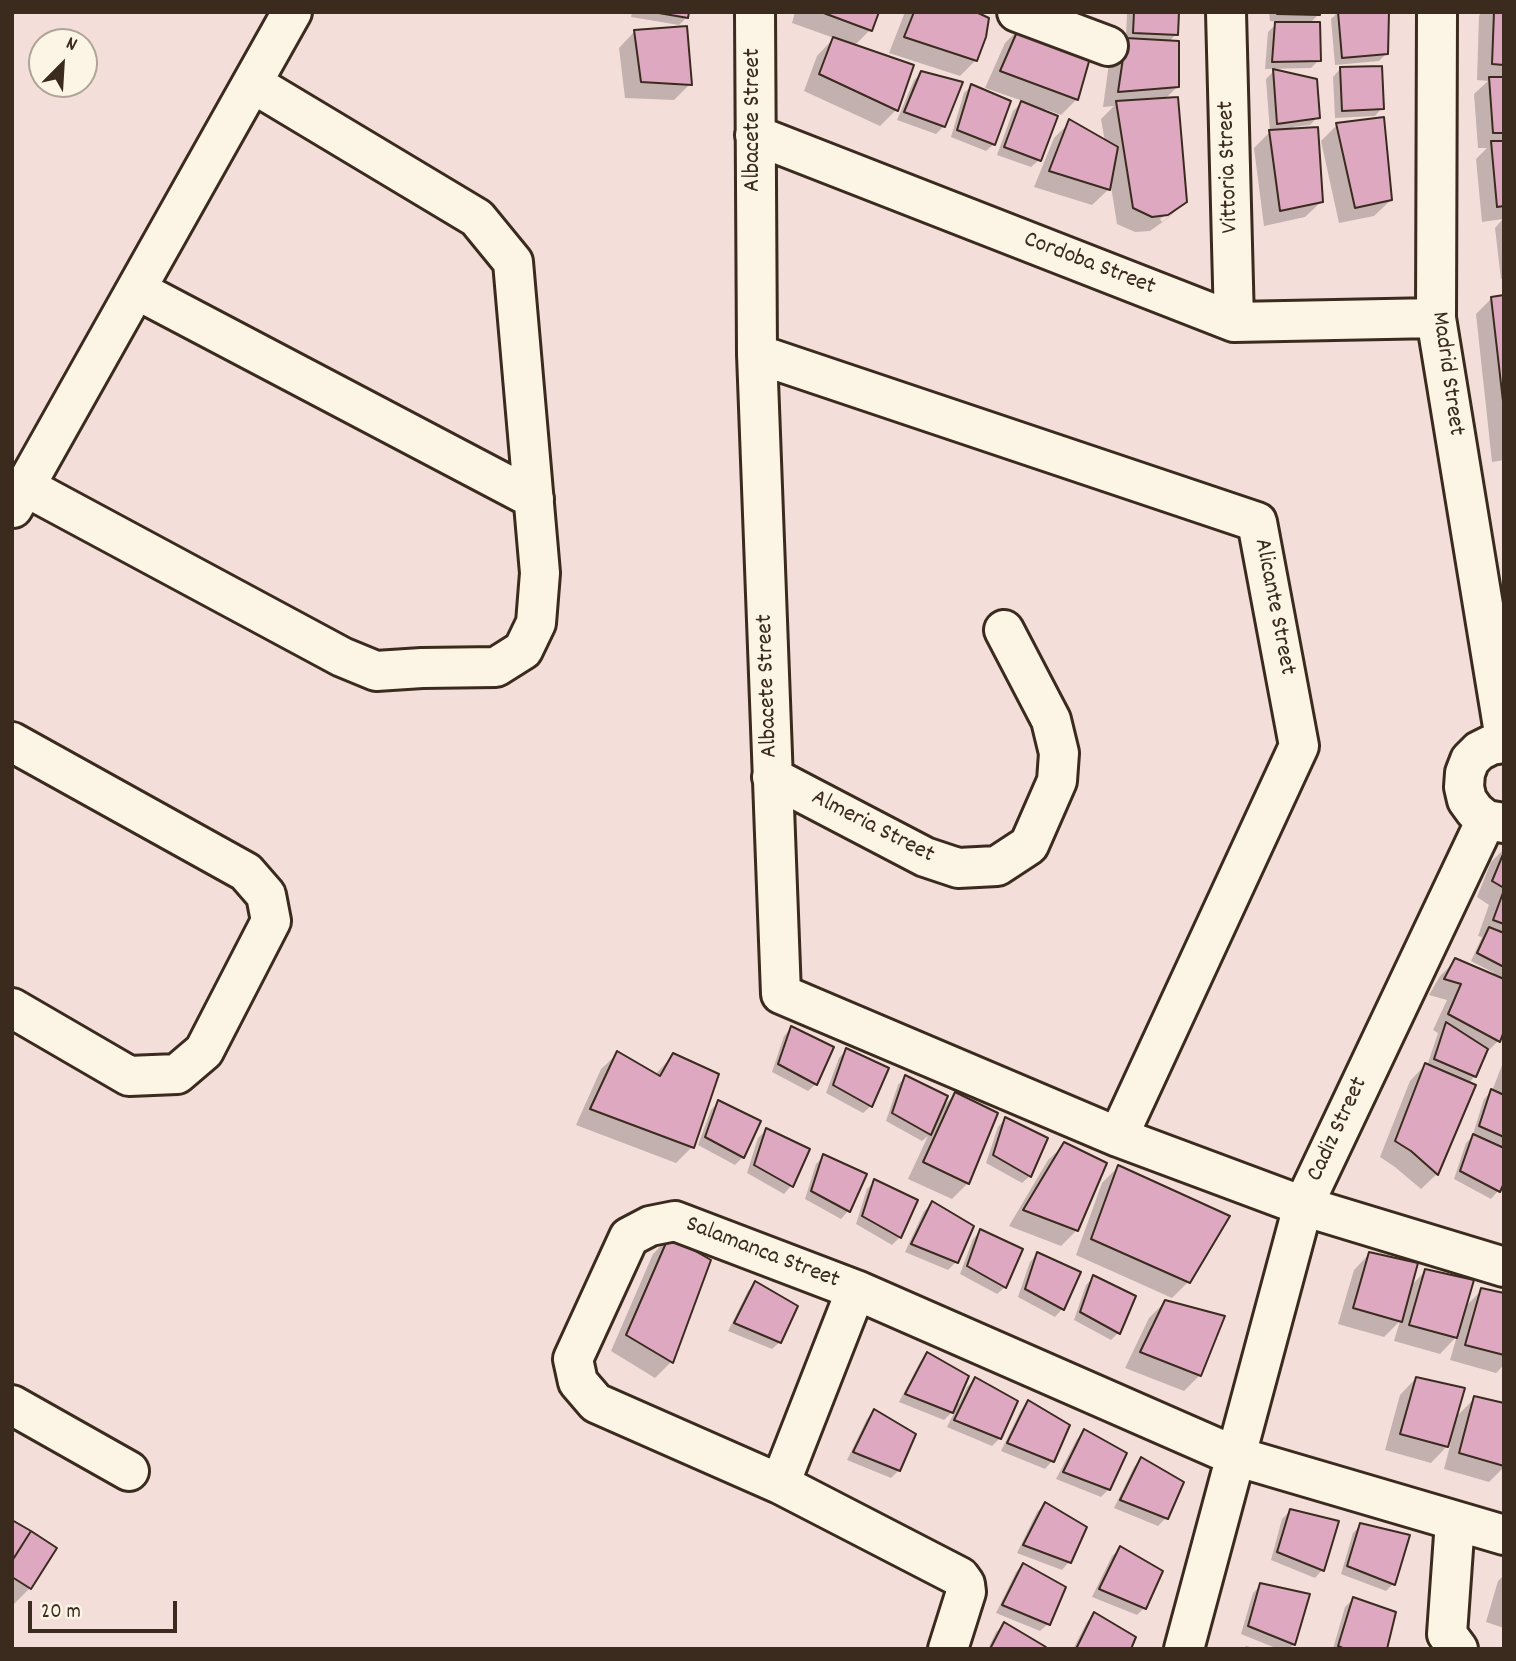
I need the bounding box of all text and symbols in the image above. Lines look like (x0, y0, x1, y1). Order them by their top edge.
north arrow (28, 28, 98, 98)
text: N (61, 31, 81, 59)
street label: Albacete Street (741, 48, 769, 192)
street label: Vittoria Street (1213, 100, 1247, 234)
street label: Cordoba Street (1019, 227, 1159, 303)
street label: Madrid Street (1423, 310, 1469, 438)
street label: Alicante Street (1246, 536, 1300, 678)
street label: Albacete Street (752, 614, 786, 758)
street label: Almeria Street (806, 785, 938, 871)
street label: Cadiz Street (1302, 1073, 1376, 1187)
street label: Salamanca Street (681, 1211, 843, 1297)
scale bar (32, 1588, 180, 1632)
text: 20 m (41, 1598, 81, 1628)

